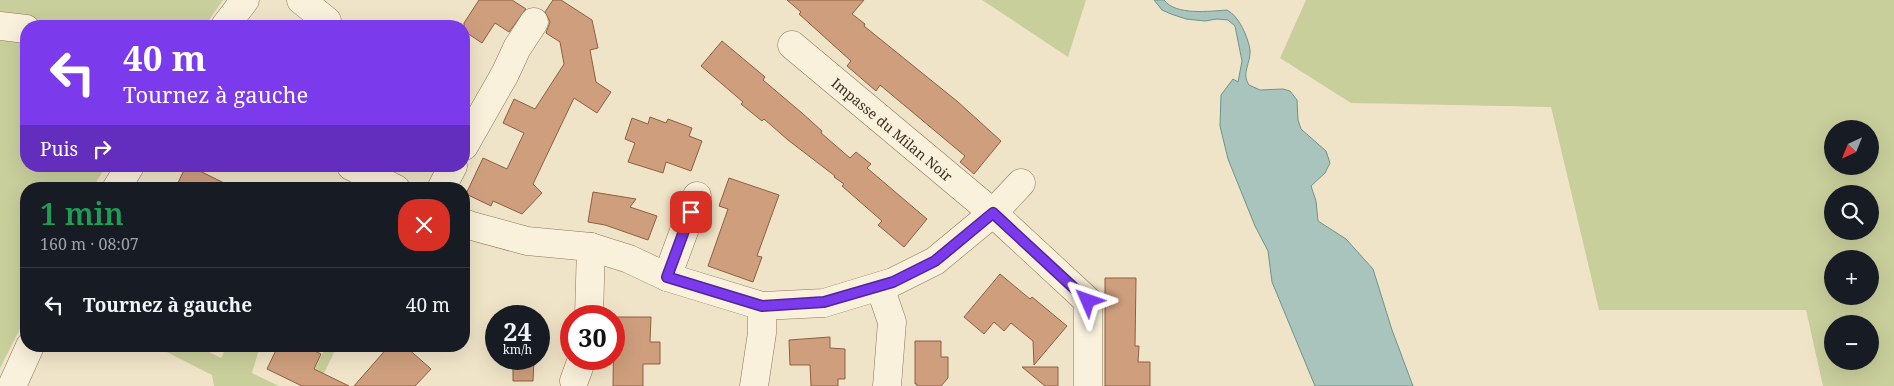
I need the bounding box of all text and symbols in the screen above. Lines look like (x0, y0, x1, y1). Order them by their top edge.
text: 40 m (123, 34, 206, 81)
icon: left (40, 40, 105, 105)
street label: Impasse du Milan Noir (828, 73, 957, 185)
text: Tournez à gauche (123, 79, 308, 109)
north arrow (1824, 120, 1879, 175)
map controls (1824, 120, 1879, 370)
icon: right (88, 135, 116, 163)
text: Puis (40, 136, 78, 162)
button: search (1824, 185, 1879, 240)
pin (670, 191, 712, 233)
text: 1 min (40, 193, 124, 234)
icon: arrive (677, 198, 705, 226)
button: close (398, 199, 450, 251)
text: 160 m · 08:07 (40, 233, 139, 255)
button: + (1824, 250, 1879, 305)
position arrow (1061, 274, 1113, 326)
icon: left (40, 291, 68, 319)
text: Tournez à gauche (83, 292, 252, 318)
text: 40 m (406, 292, 450, 318)
speed limit sign: 30 (560, 305, 625, 370)
text: 24 (503, 314, 532, 348)
button: − (1824, 315, 1879, 370)
text: km/h (503, 341, 532, 358)

